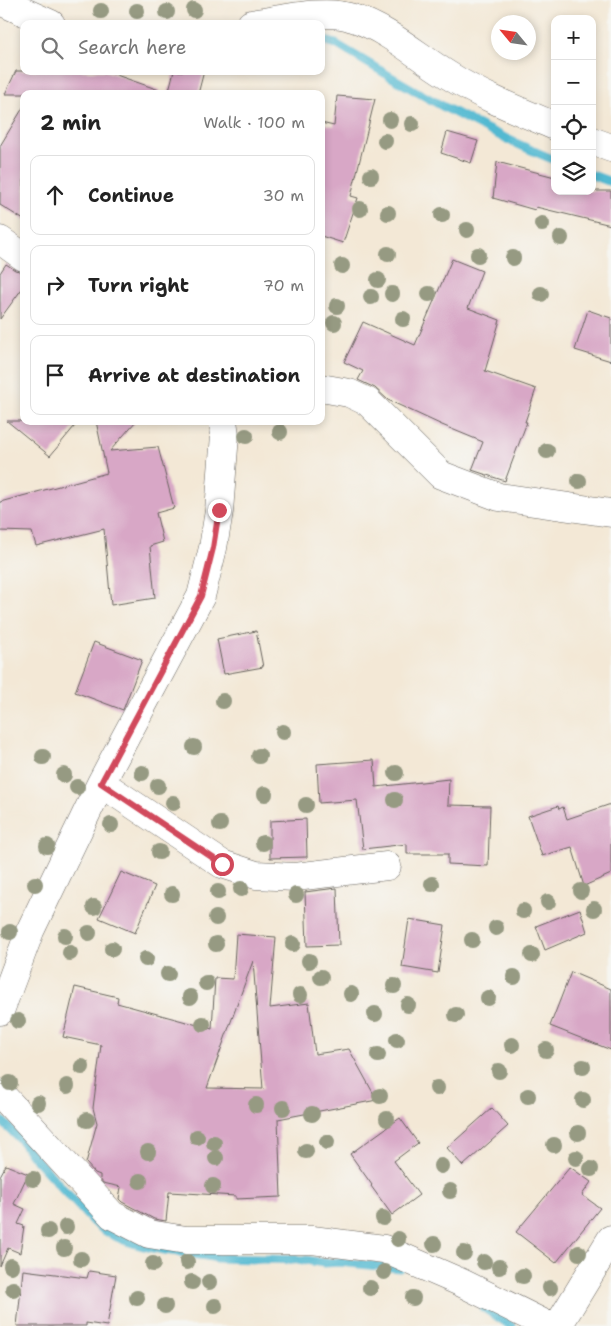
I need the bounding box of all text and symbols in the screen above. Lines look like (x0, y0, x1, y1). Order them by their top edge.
north arrow (491, 15, 536, 60)
map controls (551, 15, 596, 195)
button: + (551, 15, 596, 60)
search box (20, 20, 325, 75)
icon: search (38, 34, 66, 62)
text: Search here (78, 35, 187, 60)
button: − (551, 60, 596, 105)
button: locate (551, 105, 596, 150)
text: 2 min (40, 109, 101, 137)
text: Walk · 100 m (203, 112, 305, 133)
button: layers (551, 150, 596, 195)
icon: ahead (41, 181, 69, 209)
text: Continue (88, 183, 174, 208)
text: 30 m (263, 185, 304, 206)
icon: right (41, 271, 69, 299)
text: Turn right (88, 273, 189, 298)
text: 70 m (263, 275, 304, 296)
icon: arrive (41, 361, 69, 389)
text: Arrive at destination (88, 363, 300, 388)
route end (208, 499, 231, 522)
route start (211, 853, 234, 876)

